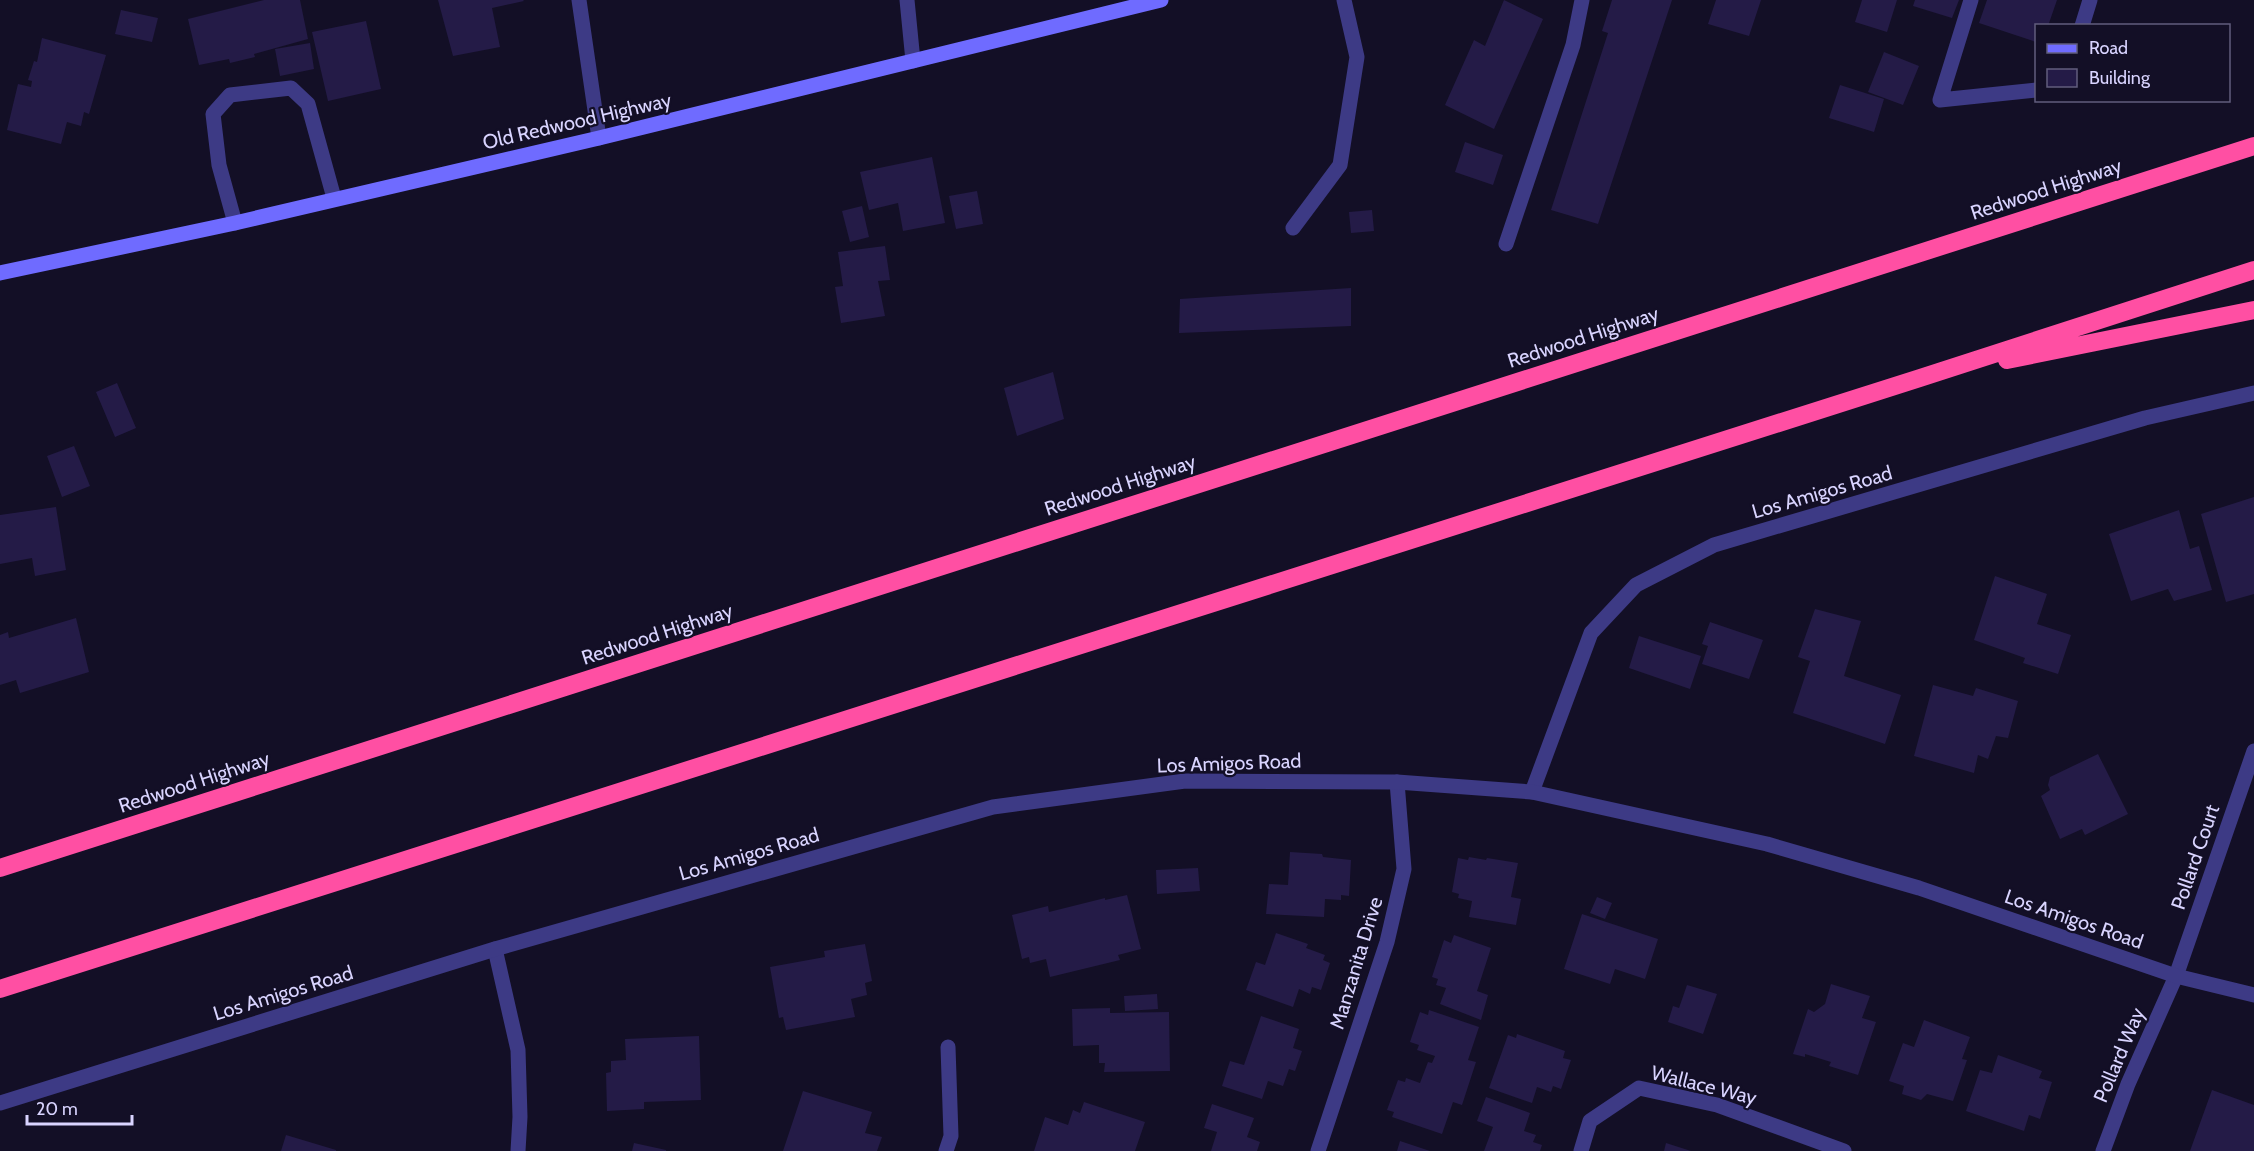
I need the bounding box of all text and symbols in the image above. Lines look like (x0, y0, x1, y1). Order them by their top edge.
legend (2035, 24, 2230, 102)
text: Road (2089, 37, 2128, 59)
text: Building (2089, 67, 2151, 89)
street label: Old Redwood Highway (480, 88, 674, 154)
street label: Redwood Highway (1967, 153, 2125, 225)
street label: Redwood Highway (1504, 301, 1662, 373)
street label: Redwood Highway (1041, 449, 1199, 521)
street label: Los Amigos Road (1749, 461, 1895, 523)
street label: Redwood Highway (578, 598, 736, 670)
street label: Redwood Highway (115, 746, 273, 818)
street label: Los Amigos Road (1156, 748, 1302, 778)
street label: Pollard Court (2166, 801, 2224, 913)
street label: Los Amigos Road (676, 823, 822, 885)
street label: Los Amigos Road (2002, 884, 2146, 954)
street label: Manzanita Drive (1324, 894, 1388, 1032)
street label: Los Amigos Road (210, 960, 356, 1026)
street label: Pollard Way (2088, 1004, 2150, 1106)
street label: Wallace Way (1649, 1060, 1759, 1110)
scale bar (27, 1088, 132, 1126)
text: 20 m (36, 1098, 78, 1120)

